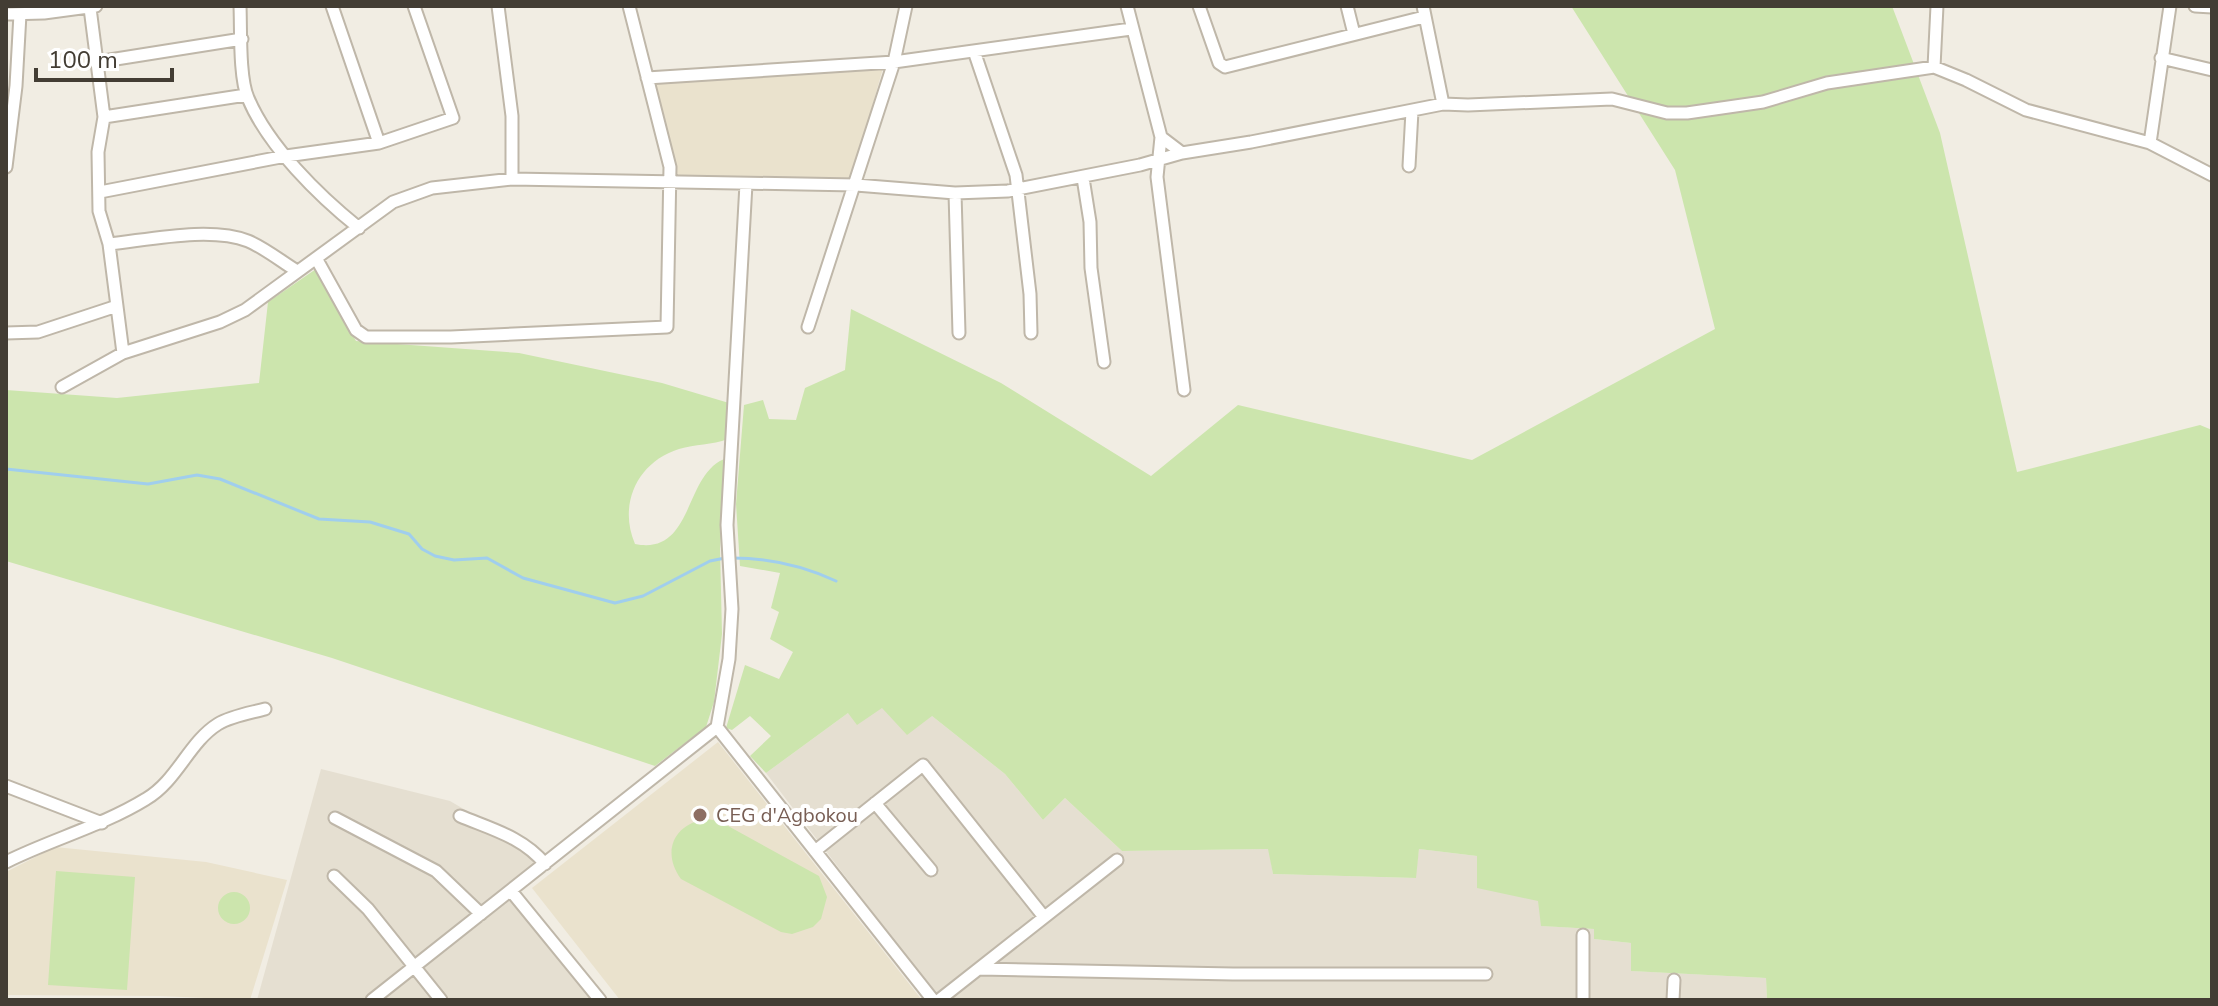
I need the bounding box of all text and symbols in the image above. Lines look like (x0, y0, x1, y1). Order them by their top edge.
scale bar (36, 32, 172, 82)
text: 100 m (48, 44, 118, 76)
place label: CEG d'Agbokou (716, 802, 858, 829)
marker: CEG d'Agbokou (691, 806, 709, 824)

